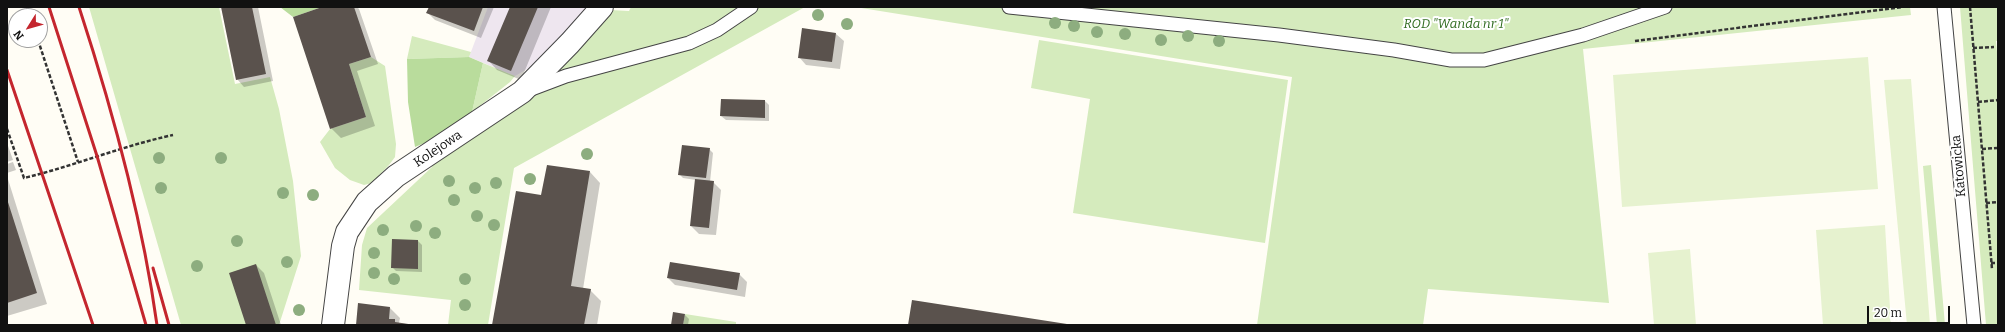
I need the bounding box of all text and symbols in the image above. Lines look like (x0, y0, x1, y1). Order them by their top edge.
north arrow (8, 8, 48, 48)
park label: ROD "Wanda nr 1" (1403, 16, 1509, 32)
text: N (11, 28, 27, 42)
street label: Kolejowa (411, 127, 465, 171)
street label: Katowicka (1949, 134, 1969, 198)
scale bar (1869, 298, 1952, 324)
text: 20 m (1874, 306, 1902, 320)

